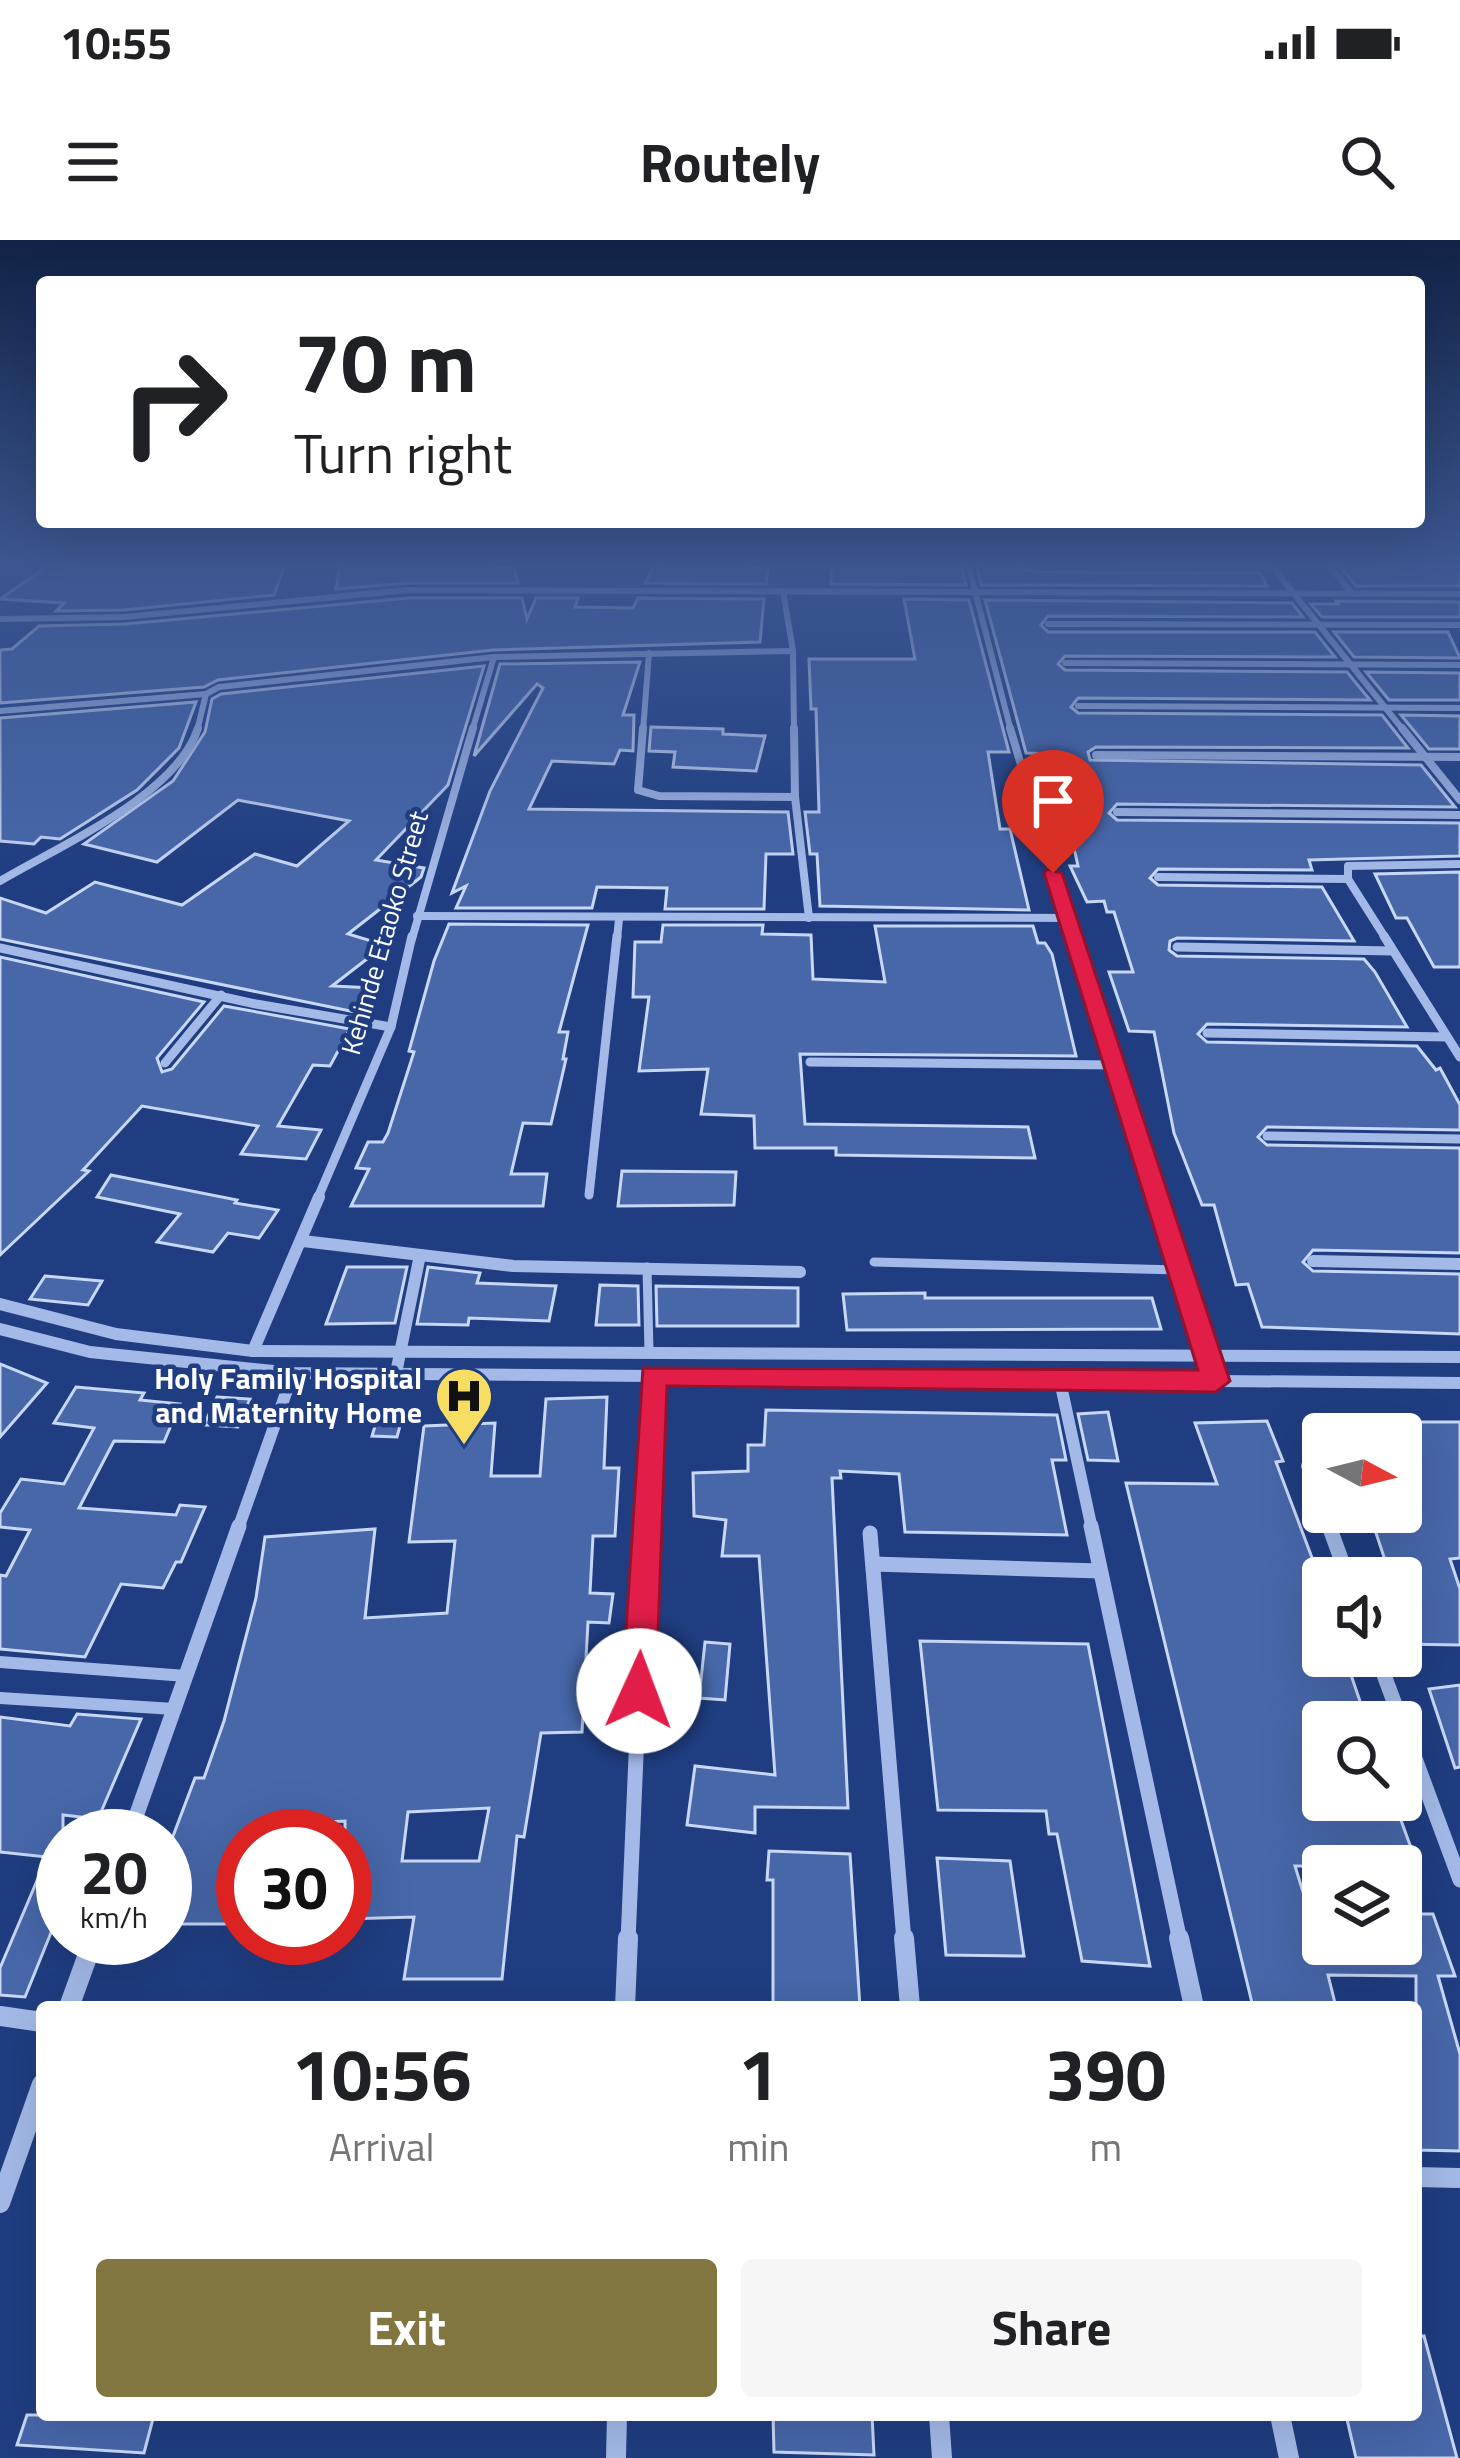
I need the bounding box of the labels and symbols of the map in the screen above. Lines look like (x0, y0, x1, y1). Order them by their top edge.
pin (1002, 750, 1104, 873)
street label: Kehinde Etaoko Street (329, 805, 438, 1059)
place label: Holy Family Hospital and Maternity Home (154, 1355, 422, 1435)
hospital icon: Holy Family Hospital and Maternity Home (433, 1365, 495, 1447)
north arrow (1302, 1413, 1422, 1533)
position arrow (576, 1628, 702, 1754)
speed limit sign: 30 (216, 1809, 372, 1965)

